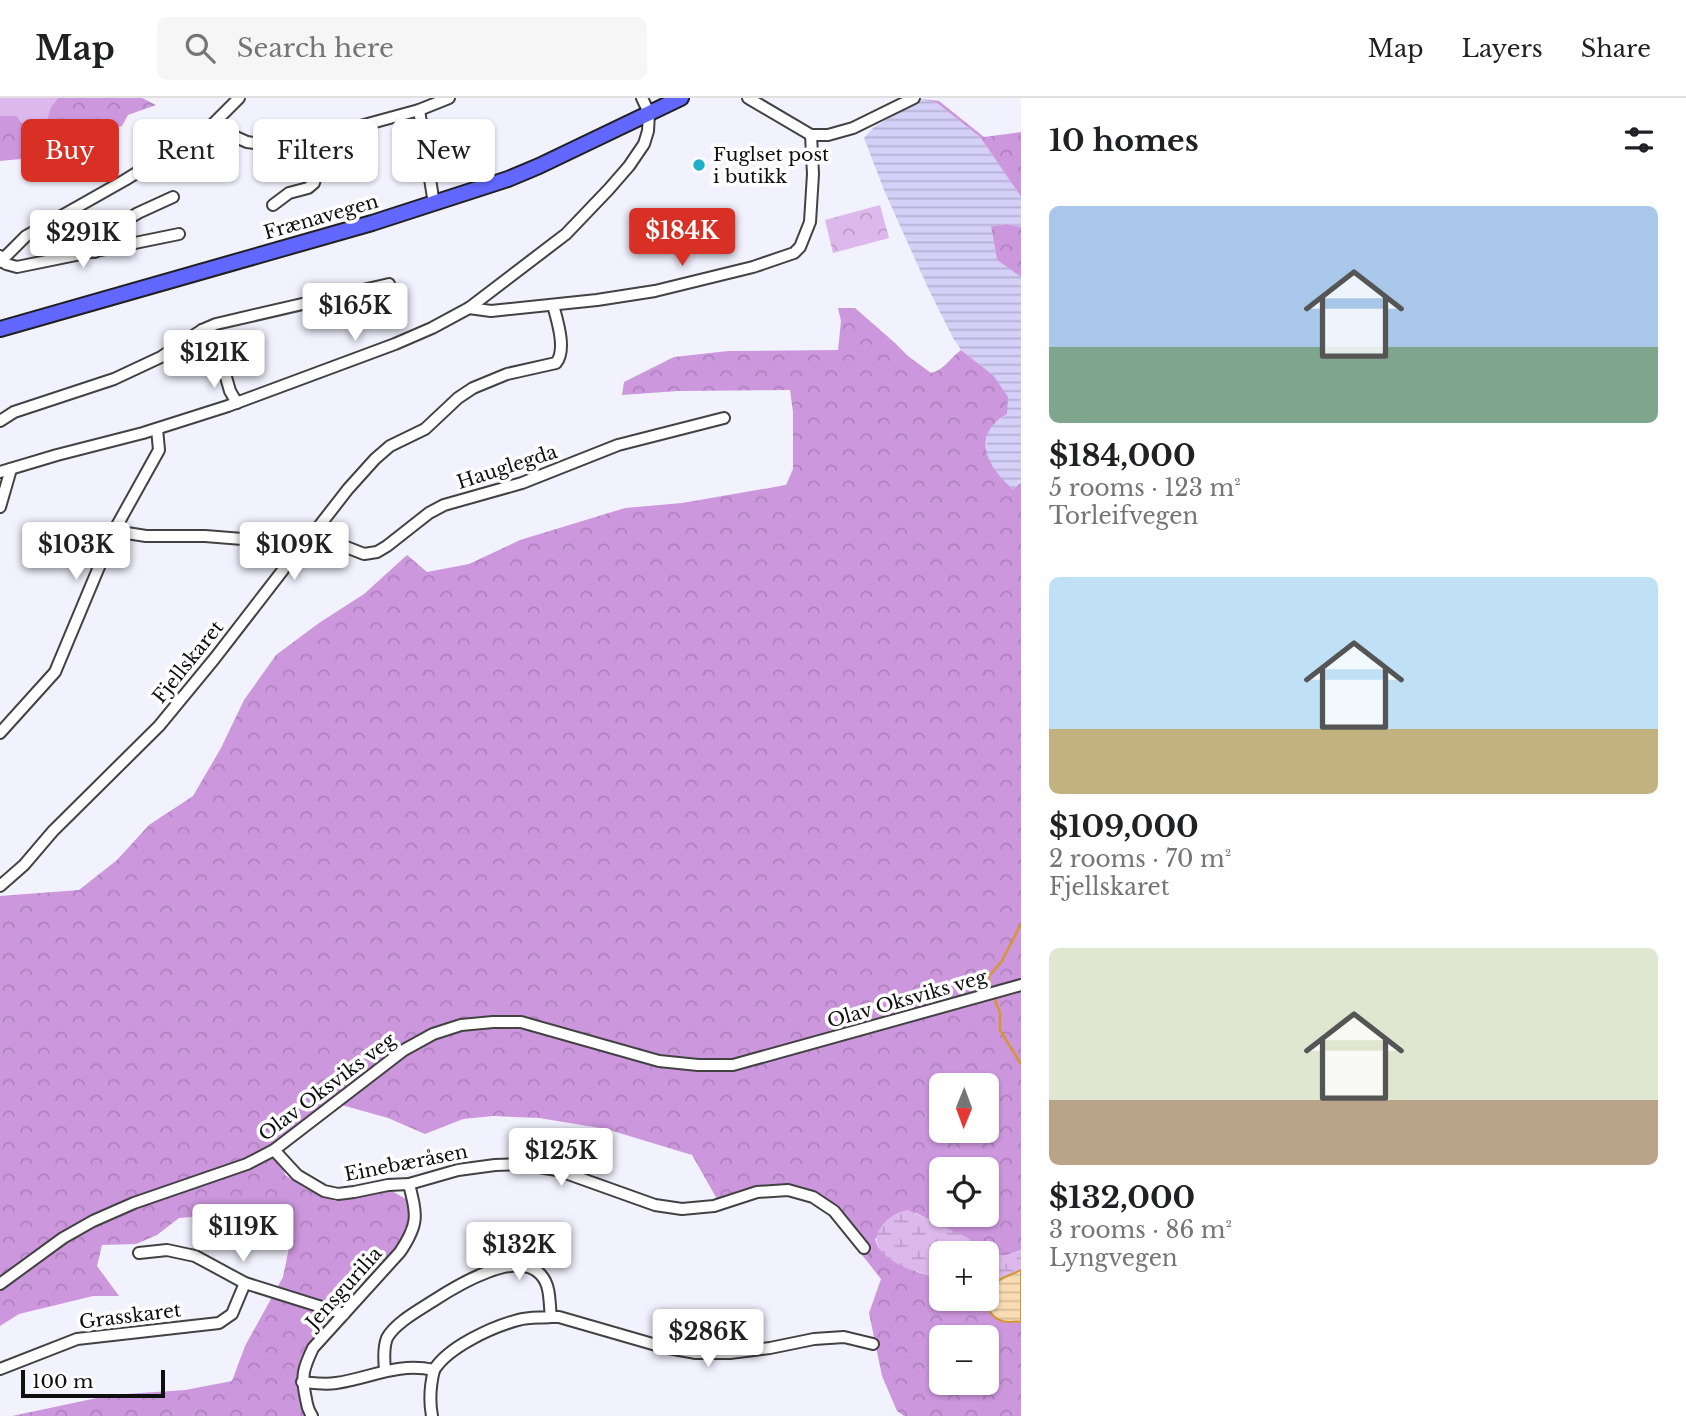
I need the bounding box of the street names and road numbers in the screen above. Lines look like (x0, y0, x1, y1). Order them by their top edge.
street label: Frænavegen (261, 190, 381, 244)
street label: Hauglegda (454, 440, 560, 494)
street label: Fjellskaret (148, 615, 229, 708)
street label: Olav Oksviks veg (824, 965, 990, 1033)
street label: Olav Oksviks veg (254, 1028, 400, 1146)
street label: Einebæråsen (342, 1140, 470, 1186)
street label: Jensgurilia (299, 1242, 387, 1336)
street label: Grasskaret (78, 1298, 183, 1334)

